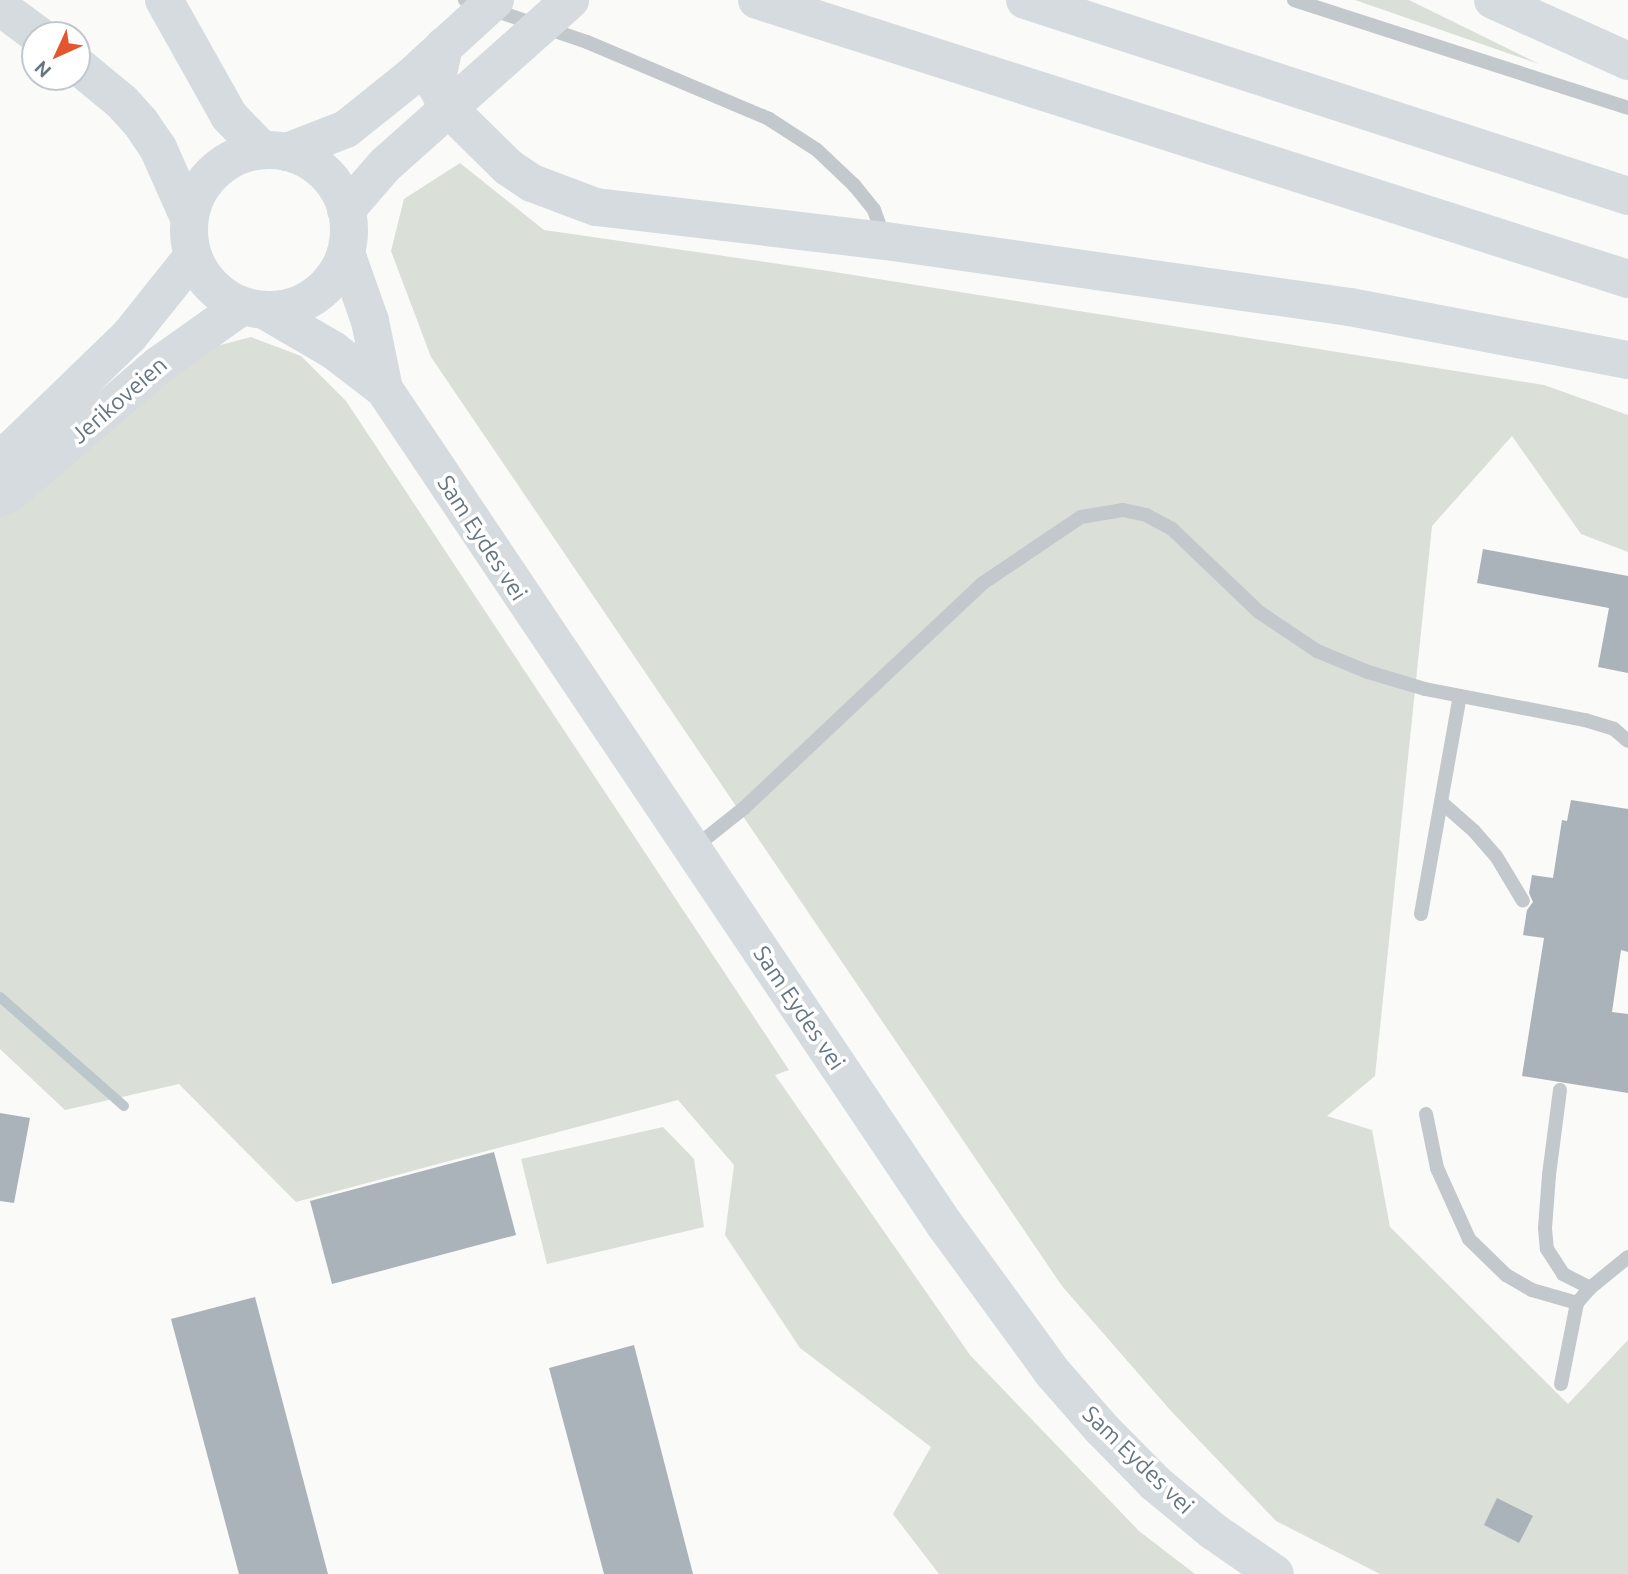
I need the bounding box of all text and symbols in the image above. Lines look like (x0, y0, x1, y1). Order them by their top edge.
north arrow (21, 21, 91, 91)
text: N (30, 57, 55, 82)
street label: Jerikoveien (65, 351, 173, 449)
street label: Sam Eydes vei (431, 470, 533, 606)
street label: Sam Eydes vei (747, 941, 851, 1075)
street label: Sam Eydes vei (1077, 1400, 1199, 1520)

